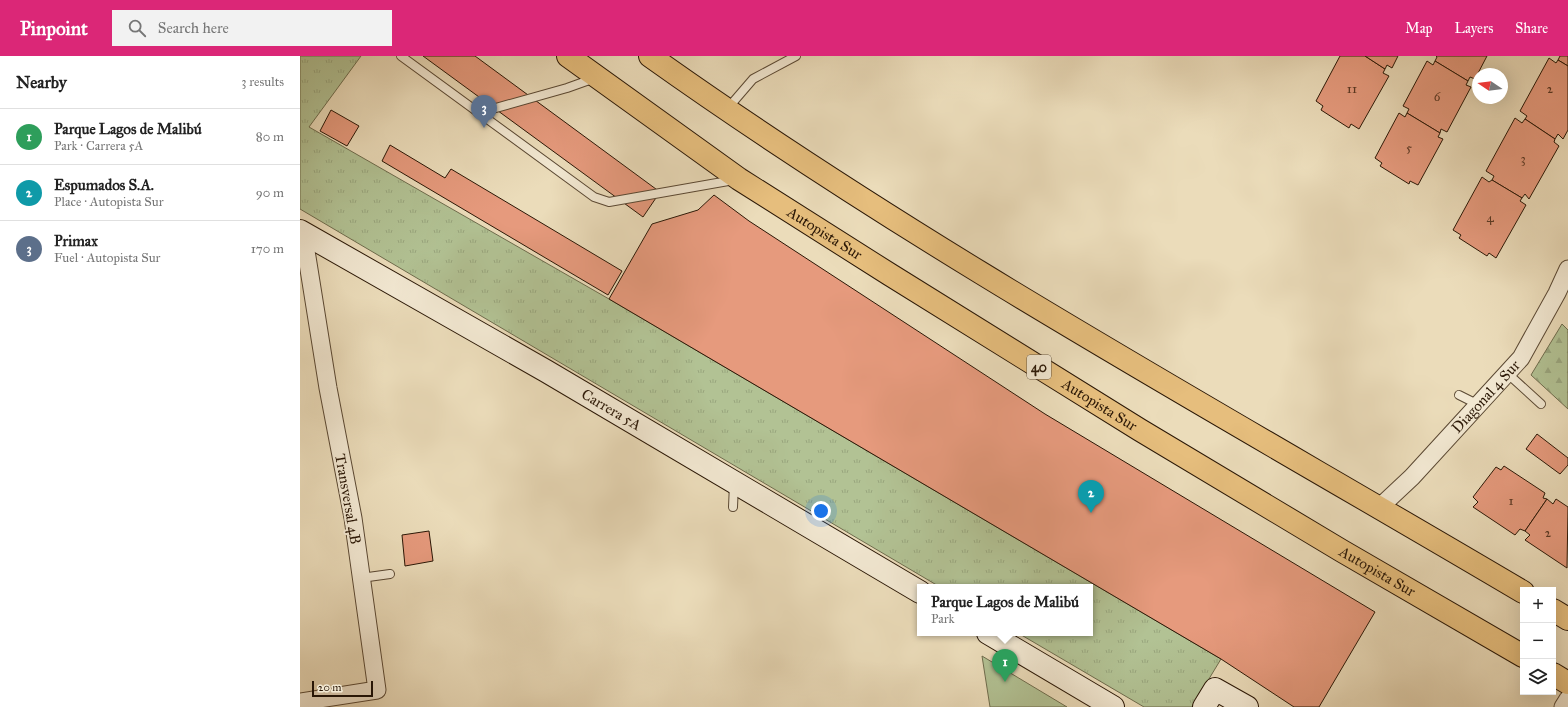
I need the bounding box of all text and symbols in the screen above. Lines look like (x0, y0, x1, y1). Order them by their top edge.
search box (112, 10, 392, 46)
text: Pinpoint (20, 17, 88, 40)
icon: search (126, 17, 148, 39)
text: Search here (158, 19, 229, 37)
text: Map (1405, 20, 1433, 37)
text: Layers (1455, 20, 1493, 37)
text: Share (1515, 20, 1548, 37)
north arrow (1472, 68, 1508, 104)
text: Nearby (16, 72, 67, 93)
text: 3 results (241, 74, 284, 90)
house number: 11 (1347, 81, 1357, 97)
house number: 2 (1547, 81, 1554, 97)
house number: 6 (1434, 89, 1441, 105)
pin: 3 (471, 95, 497, 128)
text: Parque Lagos de Malibú (54, 120, 202, 138)
text: 1 (26, 129, 32, 145)
text: 80 m (256, 129, 284, 145)
text: Park · Carrera 5A (54, 138, 143, 154)
house number: 5 (1406, 140, 1412, 156)
house number: 3 (1520, 151, 1526, 167)
text: Espumados S.A. (54, 176, 154, 194)
text: 2 (26, 185, 32, 201)
text: 90 m (256, 185, 284, 201)
text: Place · Autopista Sur (54, 194, 164, 210)
street label: Autopista Sur (783, 202, 866, 264)
house number: 4 (1486, 210, 1494, 226)
text: Primax (54, 232, 98, 250)
text: 3 (26, 241, 32, 257)
text: 170 m (251, 241, 284, 257)
text: Fuel · Autopista Sur (54, 250, 160, 266)
road number: 40 (1027, 355, 1051, 379)
street label: Diagonal 4 Sur (1448, 356, 1524, 437)
street label: Autopista Sur (1058, 374, 1141, 435)
street label: Carrera 5A (578, 385, 644, 434)
street label: Transversal 4B (331, 452, 365, 546)
pin: 2 (1078, 480, 1104, 513)
house number: 1 (1508, 493, 1514, 509)
your location (811, 501, 831, 521)
house number: 2 (1545, 525, 1552, 541)
street label: Autopista Sur (1335, 542, 1419, 601)
popup (917, 584, 1093, 636)
map controls (1520, 587, 1556, 695)
button: + (1520, 587, 1556, 623)
text: Parque Lagos de Malibú (931, 593, 1079, 611)
text: Park (931, 611, 955, 627)
button: − (1520, 623, 1556, 659)
pin: 1 (992, 649, 1018, 682)
button: layers (1520, 659, 1556, 695)
scale bar (312, 679, 373, 698)
text: 20 m (318, 681, 341, 694)

